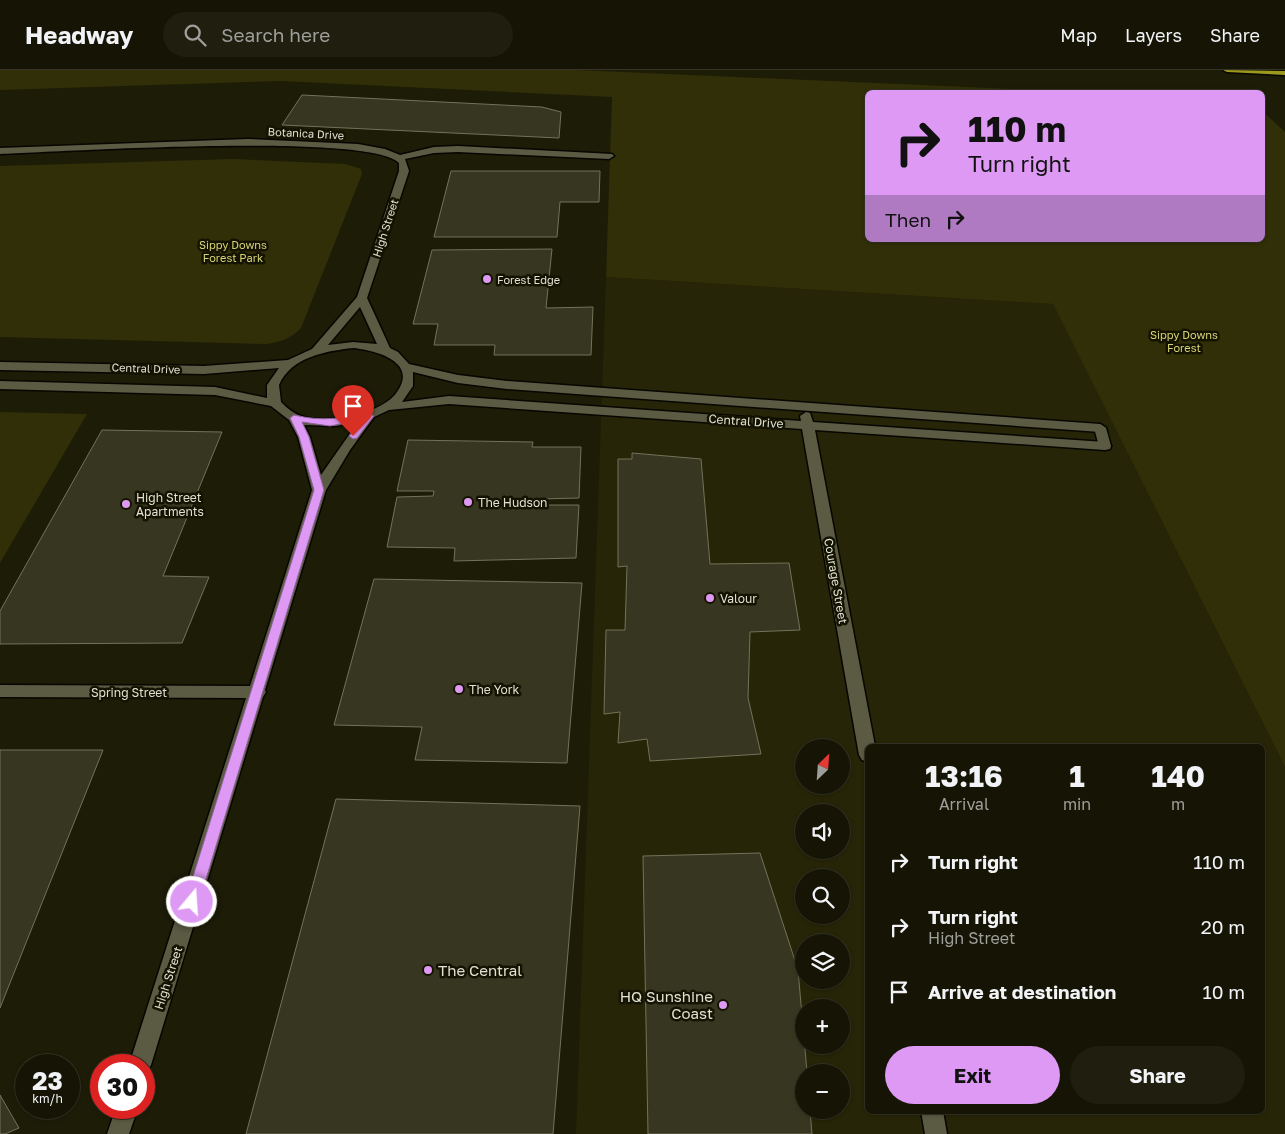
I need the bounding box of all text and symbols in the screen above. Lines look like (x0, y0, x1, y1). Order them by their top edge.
search box (163, 12, 513, 57)
text: Headway (25, 20, 133, 49)
icon: search (181, 21, 209, 49)
text: Search here (221, 23, 330, 46)
text: Map (1060, 24, 1097, 46)
text: Layers (1125, 24, 1182, 46)
text: Share (1210, 24, 1260, 46)
text: 110 m (968, 108, 1066, 150)
icon: right (885, 110, 950, 175)
street label: Botanica Drive (267, 125, 345, 141)
text: Turn right (968, 150, 1071, 177)
street label: High Street (370, 197, 400, 259)
icon: right (941, 205, 969, 233)
text: Then (885, 208, 931, 231)
park label: Sippy Downs Forest Park (199, 238, 267, 264)
marker: Forest Edge (481, 273, 493, 285)
place label: Forest Edge (497, 273, 560, 286)
park label: Sippy Downs Forest (1150, 328, 1218, 354)
street label: Central Drive (111, 360, 181, 376)
pin (332, 385, 374, 436)
icon: arrive (339, 392, 367, 420)
street label: Central Drive (708, 411, 784, 431)
place label: High Street Apartments (136, 490, 204, 519)
place label: The Hudson (478, 495, 547, 510)
marker: The Hudson (462, 496, 474, 508)
marker: High Street Apartments (120, 498, 132, 510)
street label: Courage Street (821, 537, 851, 625)
place label: Valour (720, 591, 757, 606)
marker: Valour (704, 592, 716, 604)
place label: The York (469, 682, 519, 697)
marker: The York (453, 683, 465, 695)
street label: Spring Street (91, 685, 167, 700)
north arrow (795, 739, 850, 794)
map controls (795, 739, 850, 1119)
text: 13:16 (925, 758, 1003, 794)
text: 1 (1069, 758, 1085, 794)
text: 140 (1151, 758, 1205, 794)
text: Arrival (939, 794, 989, 814)
text: min (1063, 794, 1091, 814)
text: m (1171, 794, 1185, 814)
button: sound (795, 804, 850, 859)
icon: right (885, 848, 913, 876)
text: Turn right (928, 850, 1018, 873)
text: 110 m (1193, 850, 1245, 873)
button: search (795, 869, 850, 924)
position arrow (165, 875, 217, 927)
text: Turn right (928, 905, 1018, 928)
icon: right (885, 913, 913, 941)
text: 20 m (1201, 915, 1245, 938)
text: High Street (928, 928, 1016, 948)
button: layers (795, 934, 850, 989)
street label: High Street (151, 944, 185, 1012)
place label: The Central (438, 961, 522, 979)
marker: The Central (422, 964, 434, 976)
icon: arrive (885, 978, 913, 1006)
text: Arrive at destination (928, 980, 1116, 1003)
text: 10 m (1202, 980, 1245, 1003)
place label: HQ Sunshine Coast (620, 987, 713, 1022)
marker: HQ Sunshine Coast (717, 999, 729, 1011)
button: + (795, 999, 850, 1054)
button: Exit (885, 1046, 1060, 1104)
button: Share (1070, 1046, 1245, 1104)
speed limit sign: 30 (90, 1054, 155, 1119)
button: − (795, 1064, 850, 1119)
text: 23 (32, 1065, 63, 1096)
text: km/h (32, 1091, 63, 1106)

